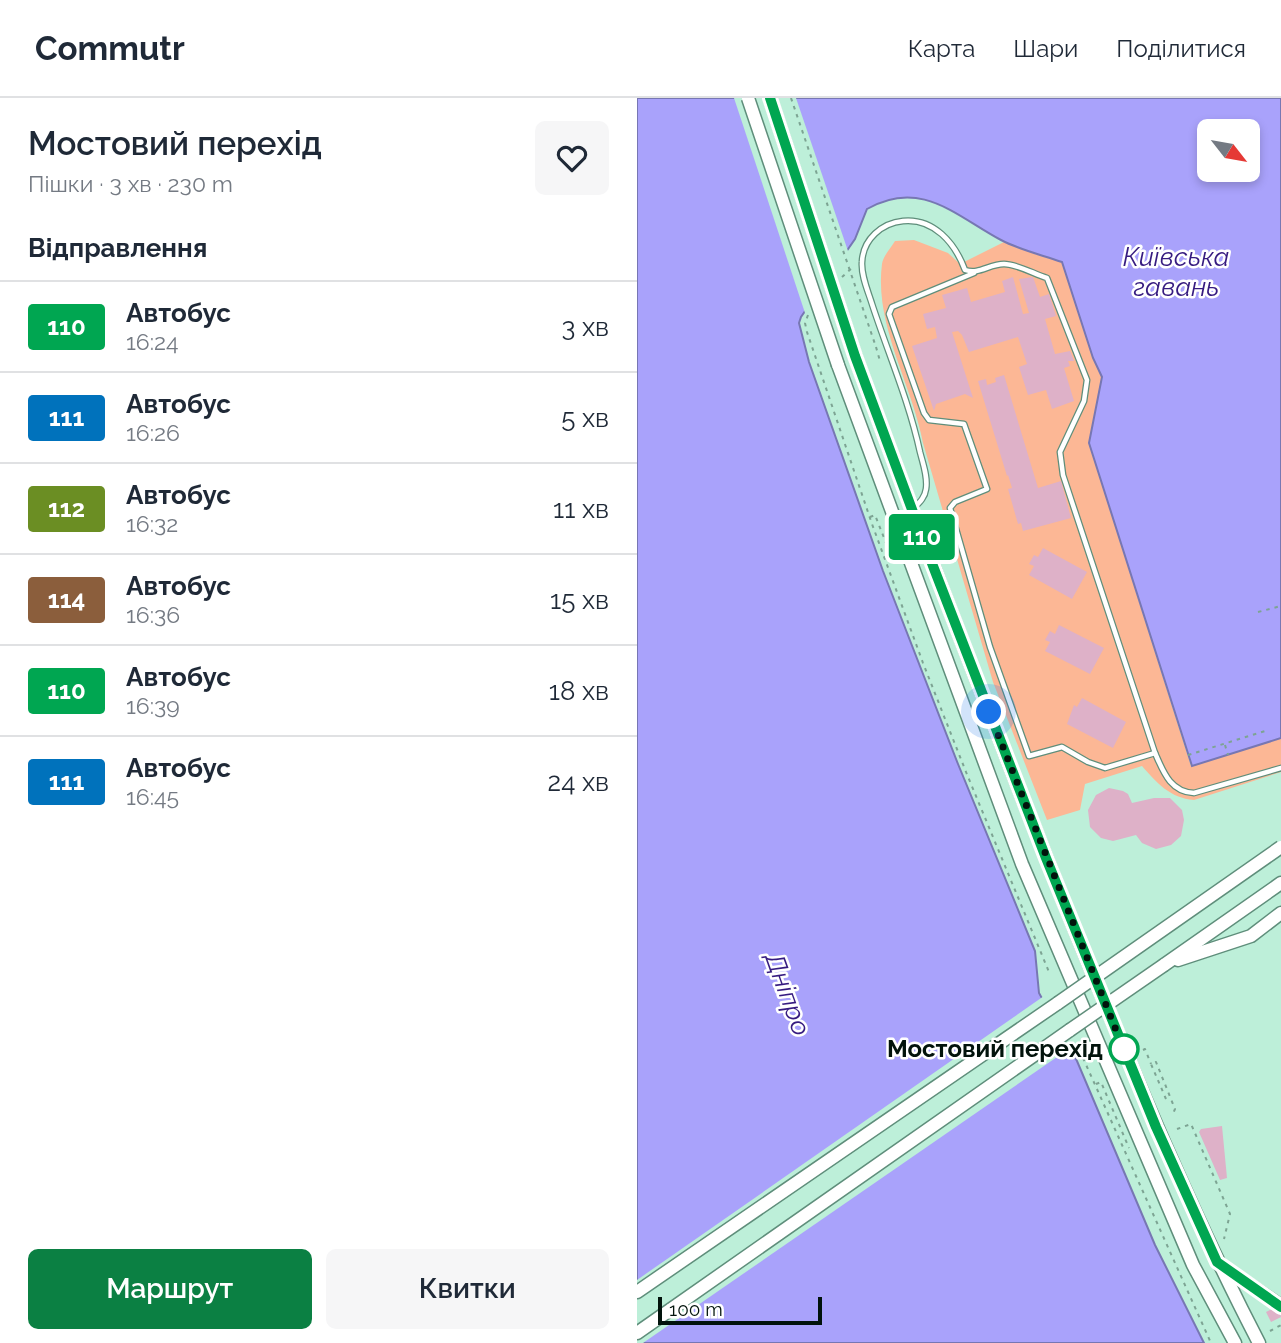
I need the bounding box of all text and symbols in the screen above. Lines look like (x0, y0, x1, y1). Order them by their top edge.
text: Commutr (35, 29, 185, 68)
text: Карта (908, 34, 975, 63)
text: Шари (1013, 34, 1078, 63)
text: Поділитися (1116, 34, 1246, 63)
north arrow (1197, 119, 1260, 182)
map controls (1197, 119, 1260, 182)
button: heart (535, 121, 609, 195)
text: Мостовий перехід (28, 124, 322, 163)
text: Пішки · 3 хв · 230 m (28, 170, 233, 197)
text: Відправлення (28, 233, 207, 263)
water label: Київська гавань (1123, 242, 1229, 302)
text: Автобус (126, 298, 231, 328)
text: 110 (47, 312, 86, 341)
text: 3 хв (561, 312, 609, 342)
text: 16:24 (126, 328, 179, 355)
text: Автобус (126, 389, 231, 419)
text: 111 (49, 403, 84, 432)
text: 5 хв (561, 403, 609, 433)
text: 16:26 (126, 419, 180, 446)
text: Автобус (126, 480, 231, 510)
text: 112 (48, 494, 85, 523)
text: 11 хв (553, 494, 609, 524)
text: 16:32 (126, 510, 178, 537)
line badge: 110 (882, 514, 962, 560)
text: 110 (903, 522, 941, 551)
text: Автобус (126, 571, 231, 601)
text: 114 (48, 585, 85, 614)
text: 15 хв (550, 585, 609, 615)
text: 16:36 (126, 601, 180, 628)
text: Автобус (126, 662, 231, 692)
text: 110 (47, 676, 86, 705)
text: 18 хв (549, 676, 609, 706)
text: 16:39 (126, 692, 180, 719)
your location (971, 694, 1006, 729)
text: Автобус (126, 753, 231, 783)
text: 111 (49, 767, 84, 796)
text: 24 хв (548, 767, 609, 797)
text: 16:45 (126, 783, 179, 810)
water label: Дніпро (759, 947, 817, 1040)
place label: Мостовий перехід (887, 1034, 1103, 1063)
marker: Мостовий перехід (1109, 1034, 1139, 1064)
button: Маршрут (28, 1249, 312, 1329)
button: Квитки (326, 1249, 609, 1329)
scale bar (658, 1294, 823, 1326)
text: 100 m (669, 1298, 723, 1320)

